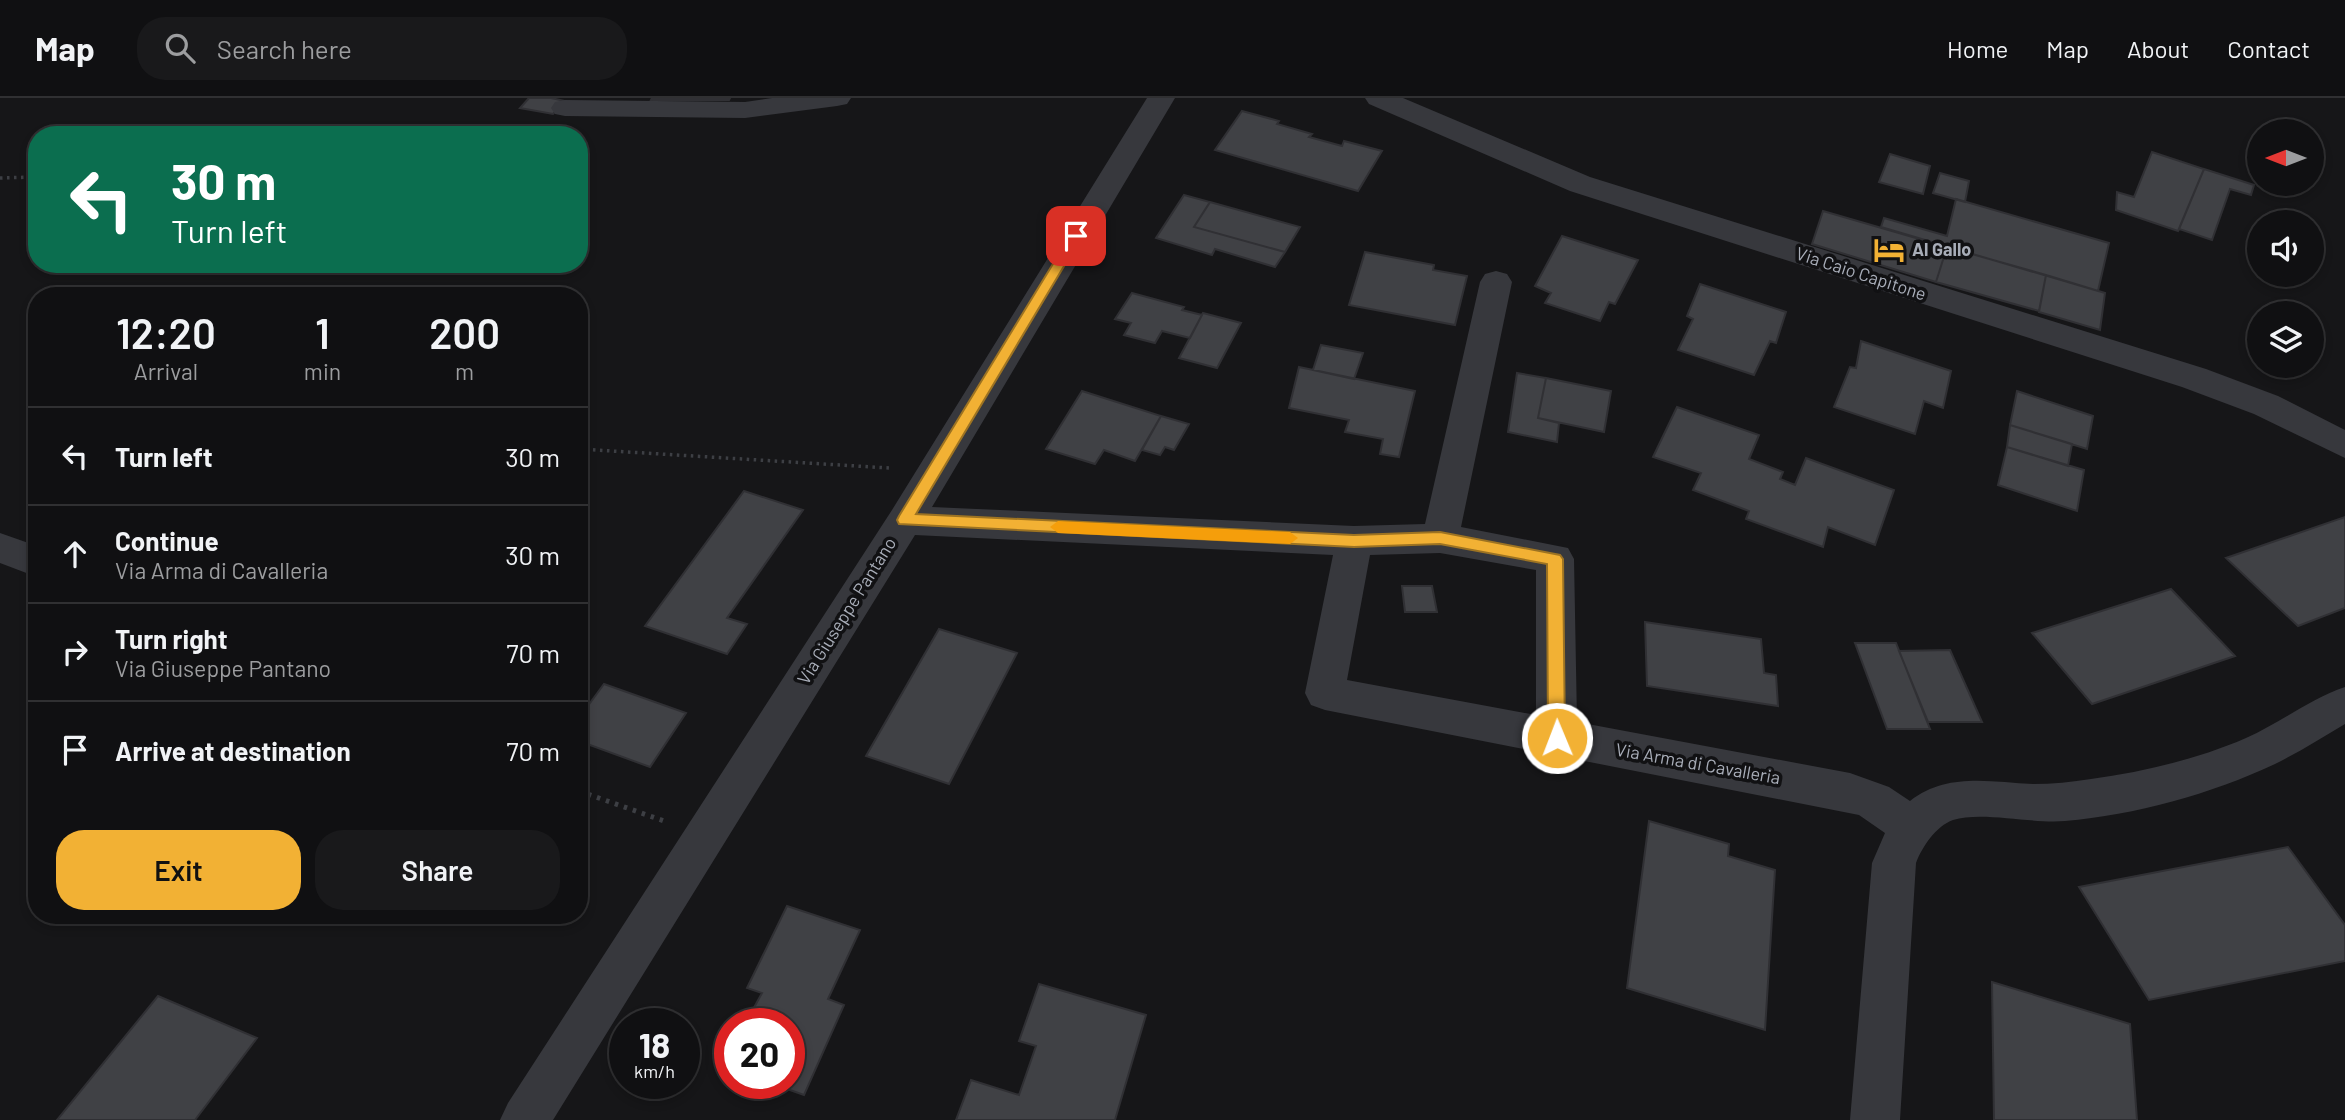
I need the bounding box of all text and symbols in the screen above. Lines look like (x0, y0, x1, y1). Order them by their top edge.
search box (137, 17, 627, 80)
text: Map (35, 28, 95, 68)
icon: search (161, 29, 199, 67)
text: Search here (217, 33, 352, 64)
text: Home (1947, 34, 2008, 63)
text: Map (2046, 34, 2089, 63)
text: About (2127, 34, 2189, 63)
text: Contact (2227, 34, 2310, 63)
north arrow (2247, 119, 2324, 196)
map controls (2247, 119, 2324, 378)
text: 30 m (171, 151, 276, 210)
icon: left (56, 154, 147, 245)
pin (1046, 206, 1106, 266)
button: sound (2247, 210, 2324, 287)
text: Turn left (171, 211, 288, 249)
icon: arrive (1057, 217, 1095, 255)
hotel icon: Al Gallo (1872, 233, 1906, 267)
place label: Al Gallo (1912, 238, 1971, 260)
street label: Via Caio Capitone (1793, 242, 1929, 304)
button: layers (2247, 301, 2324, 378)
text: 12:20 (116, 307, 216, 357)
text: 1 (315, 307, 330, 357)
text: 200 (429, 307, 500, 357)
text: Arrival (134, 357, 198, 385)
text: min (304, 357, 341, 385)
text: m (455, 357, 474, 385)
icon: left (56, 437, 94, 475)
text: Turn left (115, 441, 213, 472)
text: 30 m (505, 441, 560, 472)
text: Continue (115, 525, 219, 556)
street label: Via Giuseppe Pantano (792, 533, 900, 688)
icon: ahead (56, 535, 94, 573)
text: 30 m (505, 539, 560, 570)
text: Via Arma di Cavalleria (115, 556, 328, 584)
text: Turn right (115, 623, 228, 654)
icon: right (56, 633, 94, 671)
text: 70 m (506, 637, 560, 668)
text: Via Giuseppe Pantano (115, 654, 331, 682)
position arrow (1520, 701, 1594, 775)
icon: arrive (56, 731, 94, 769)
text: Arrive at destination (115, 735, 351, 766)
text: 70 m (506, 735, 560, 766)
street label: Via Arma di Cavalleria (1614, 738, 1782, 788)
button: Exit (56, 830, 301, 910)
button: Share (315, 830, 560, 910)
speed limit sign: 20 (714, 1008, 805, 1099)
text: 18 (639, 1023, 670, 1065)
text: km/h (634, 1060, 675, 1082)

